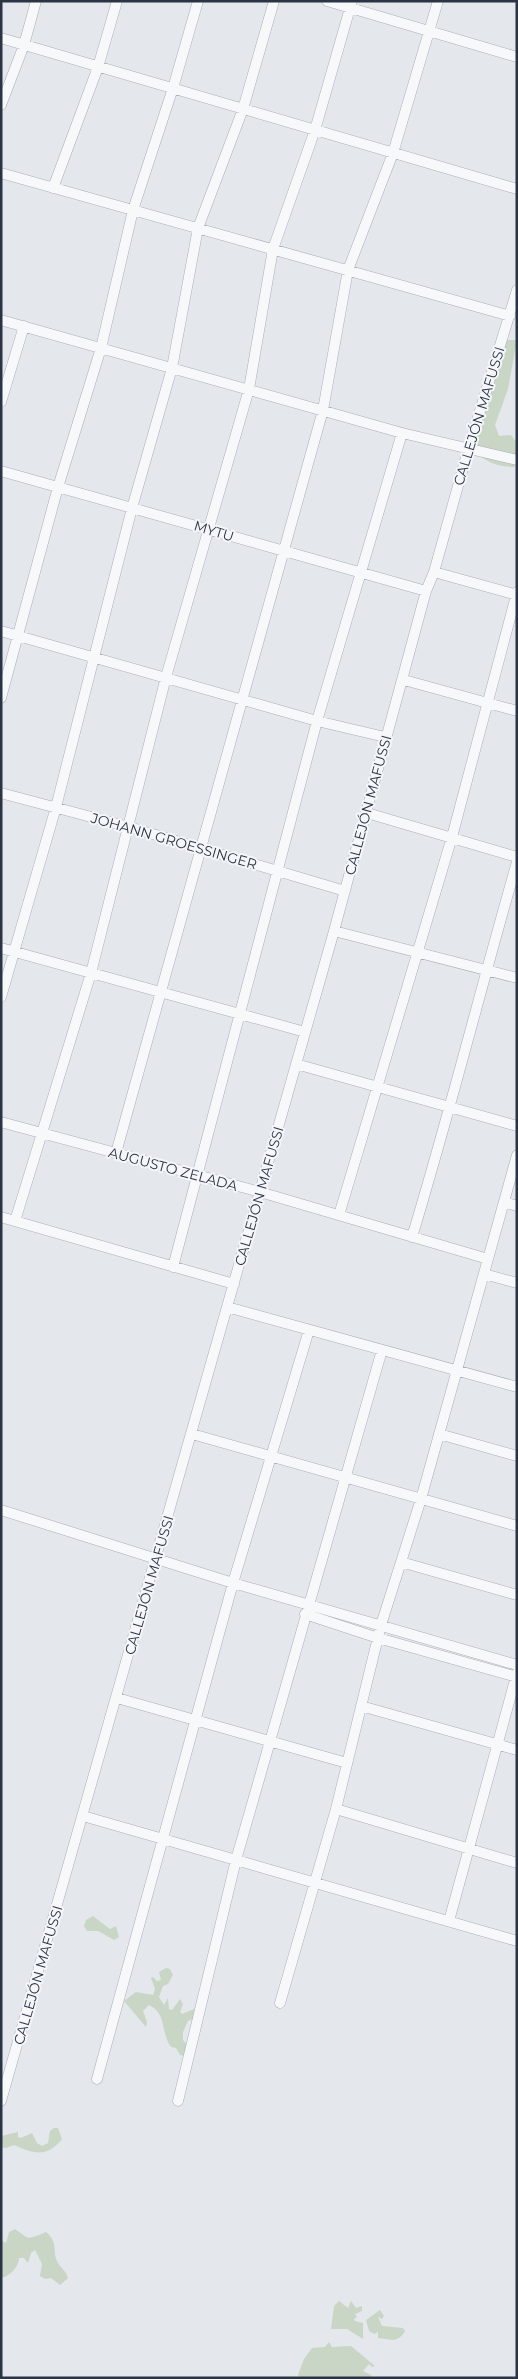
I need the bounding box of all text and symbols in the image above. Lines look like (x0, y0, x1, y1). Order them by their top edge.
street label: CALLEJÓN MAFUSSI (449, 344, 509, 488)
street label: MYTU (192, 516, 236, 546)
street label: CALLEJÓN MAFUSSI (341, 733, 395, 877)
street label: JOHANN GROESSINGER (88, 808, 259, 873)
street label: CALLEJÓN MAFUSSI (230, 1124, 288, 1268)
street label: AUGUSTO ZELADA (107, 1143, 240, 1195)
street label: CALLEJÓN MAFUSSI (120, 1513, 178, 1657)
street label: CALLEJÓN MAFUSSI (9, 1903, 67, 2047)

